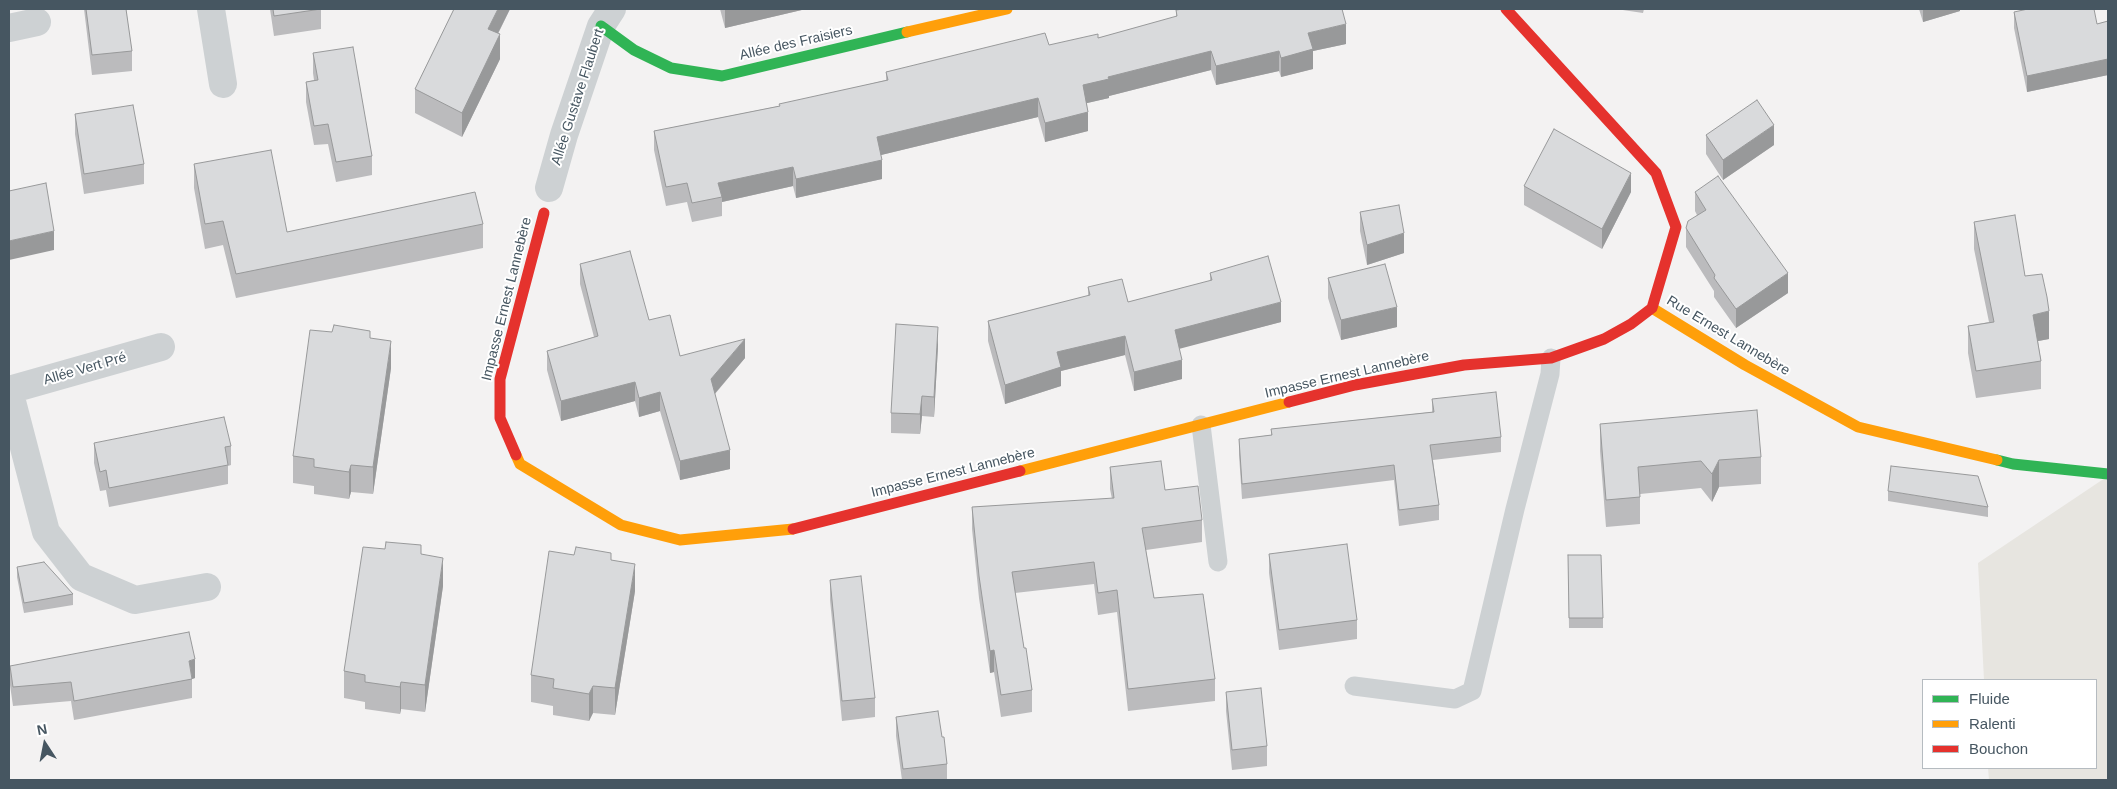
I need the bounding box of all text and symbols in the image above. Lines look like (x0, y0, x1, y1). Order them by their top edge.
street label: Allée des Fraisiers (738, 22, 854, 64)
street label: Allée Gustave Flaubert (548, 27, 608, 167)
street label: Impasse Ernest Lannebère (479, 215, 535, 383)
street label: Rue Ernest Lannebère (1663, 293, 1793, 379)
street label: Impasse Ernest Lannebère (1263, 348, 1431, 402)
street label: Allée Vert Pré (42, 349, 128, 389)
street label: Impasse Ernest Lannebère (869, 445, 1037, 501)
legend (1922, 679, 2097, 769)
text: Fluide (1969, 690, 2010, 707)
text: Ralenti (1969, 715, 2016, 732)
north arrow (20, 719, 70, 769)
text: N (36, 720, 49, 738)
text: Bouchon (1969, 740, 2028, 757)

